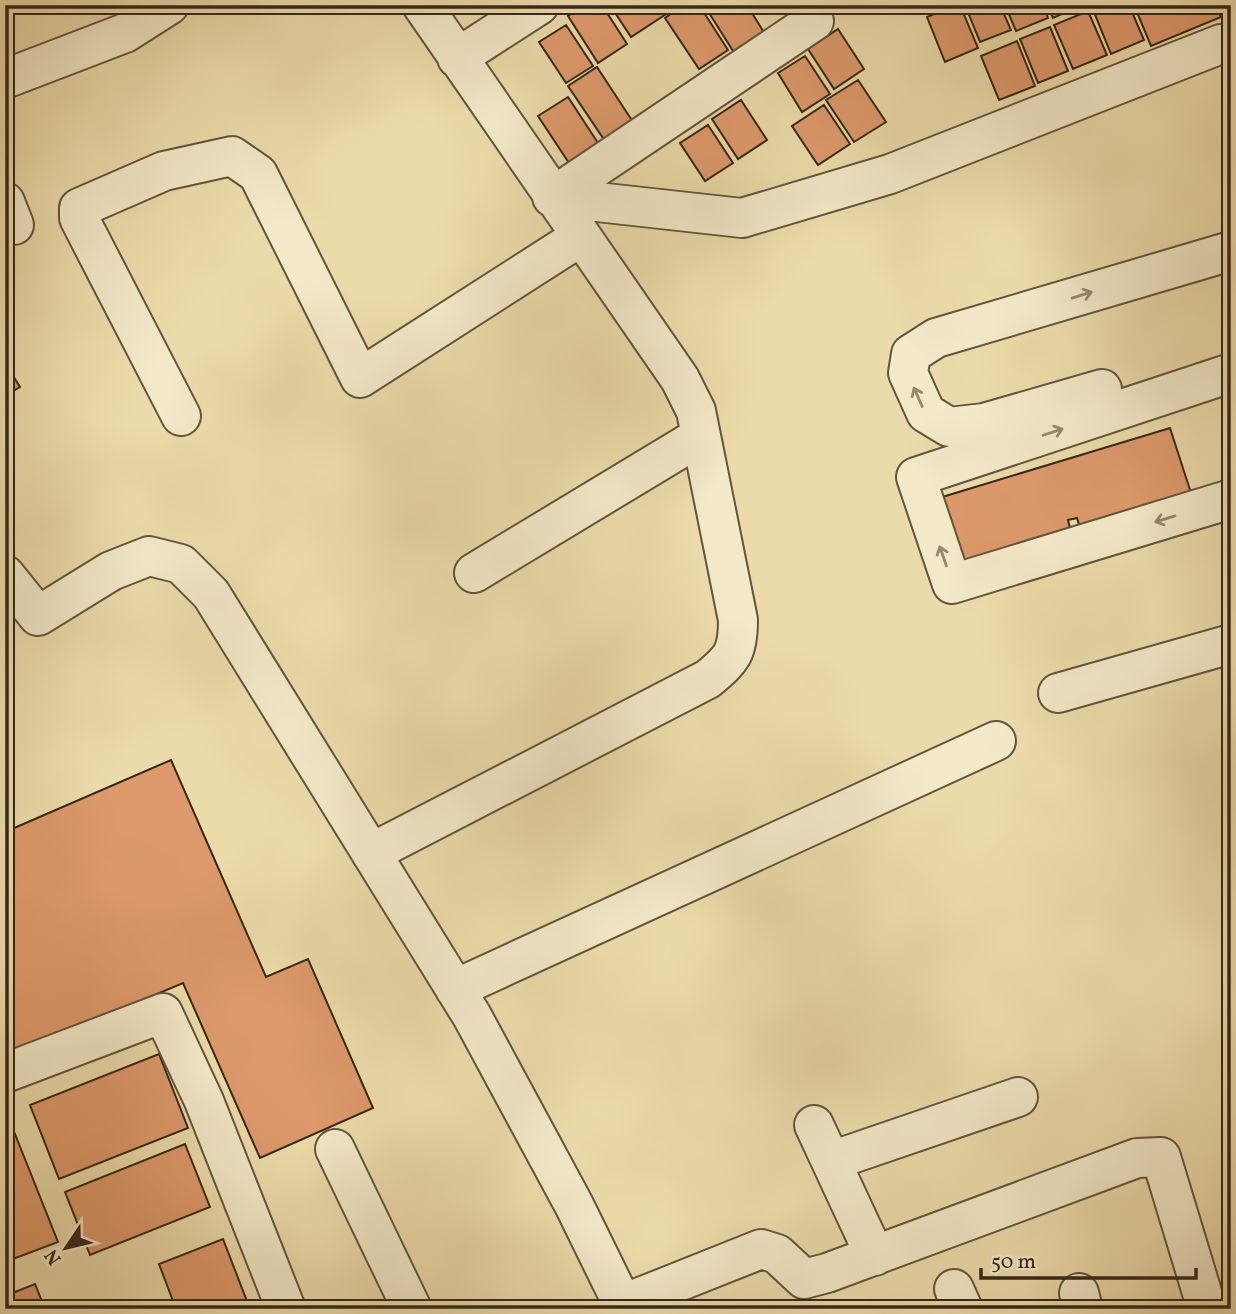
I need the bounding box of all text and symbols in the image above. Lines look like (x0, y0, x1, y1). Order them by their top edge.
one-way arrow (1071, 287, 1093, 300)
one-way arrow (911, 386, 924, 408)
one-way arrow (1041, 425, 1063, 437)
one-way arrow (1155, 513, 1177, 526)
one-way arrow (936, 546, 948, 568)
north arrow (32, 1212, 102, 1282)
scale bar (981, 1237, 1196, 1281)
text: N (39, 1243, 68, 1270)
text: 50 m (991, 1248, 1036, 1277)

